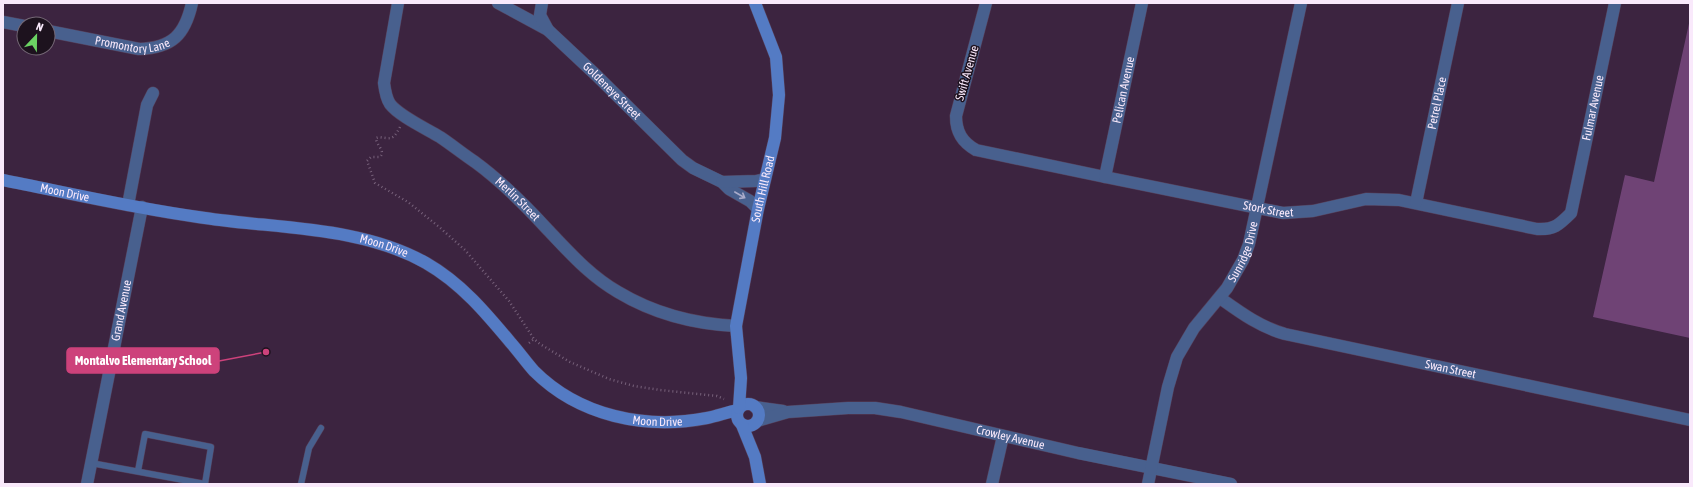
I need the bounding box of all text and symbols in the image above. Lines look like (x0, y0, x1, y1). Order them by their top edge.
north arrow (16, 16, 56, 56)
text: N (34, 20, 45, 34)
street label: Promontory Lane (94, 33, 172, 56)
street label: Swift Avenue (952, 44, 982, 102)
street label: Pelican Avenue (1110, 55, 1137, 125)
street label: Goldeneye Street (580, 59, 644, 123)
street label: Fulmar Avenue (1579, 74, 1607, 142)
street label: Petrel Place (1425, 76, 1449, 131)
street label: South Hill Road (749, 154, 778, 224)
street label: Merlin Street (492, 174, 543, 224)
street label: Moon Drive (39, 181, 91, 205)
one-way arrow (734, 192, 746, 200)
street label: Stork Street (1242, 198, 1294, 220)
street label: Sunridge Drive (1225, 220, 1261, 284)
street label: Moon Drive (358, 231, 410, 260)
street label: Grand Avenue (109, 279, 134, 342)
callout: Montalvo Elementary School (67, 348, 219, 373)
text: Montalvo Elementary School (75, 353, 212, 368)
street label: Swan Street (1424, 357, 1478, 381)
street label: Moon Drive (632, 413, 683, 429)
street label: Crowley Avenue (975, 423, 1046, 452)

